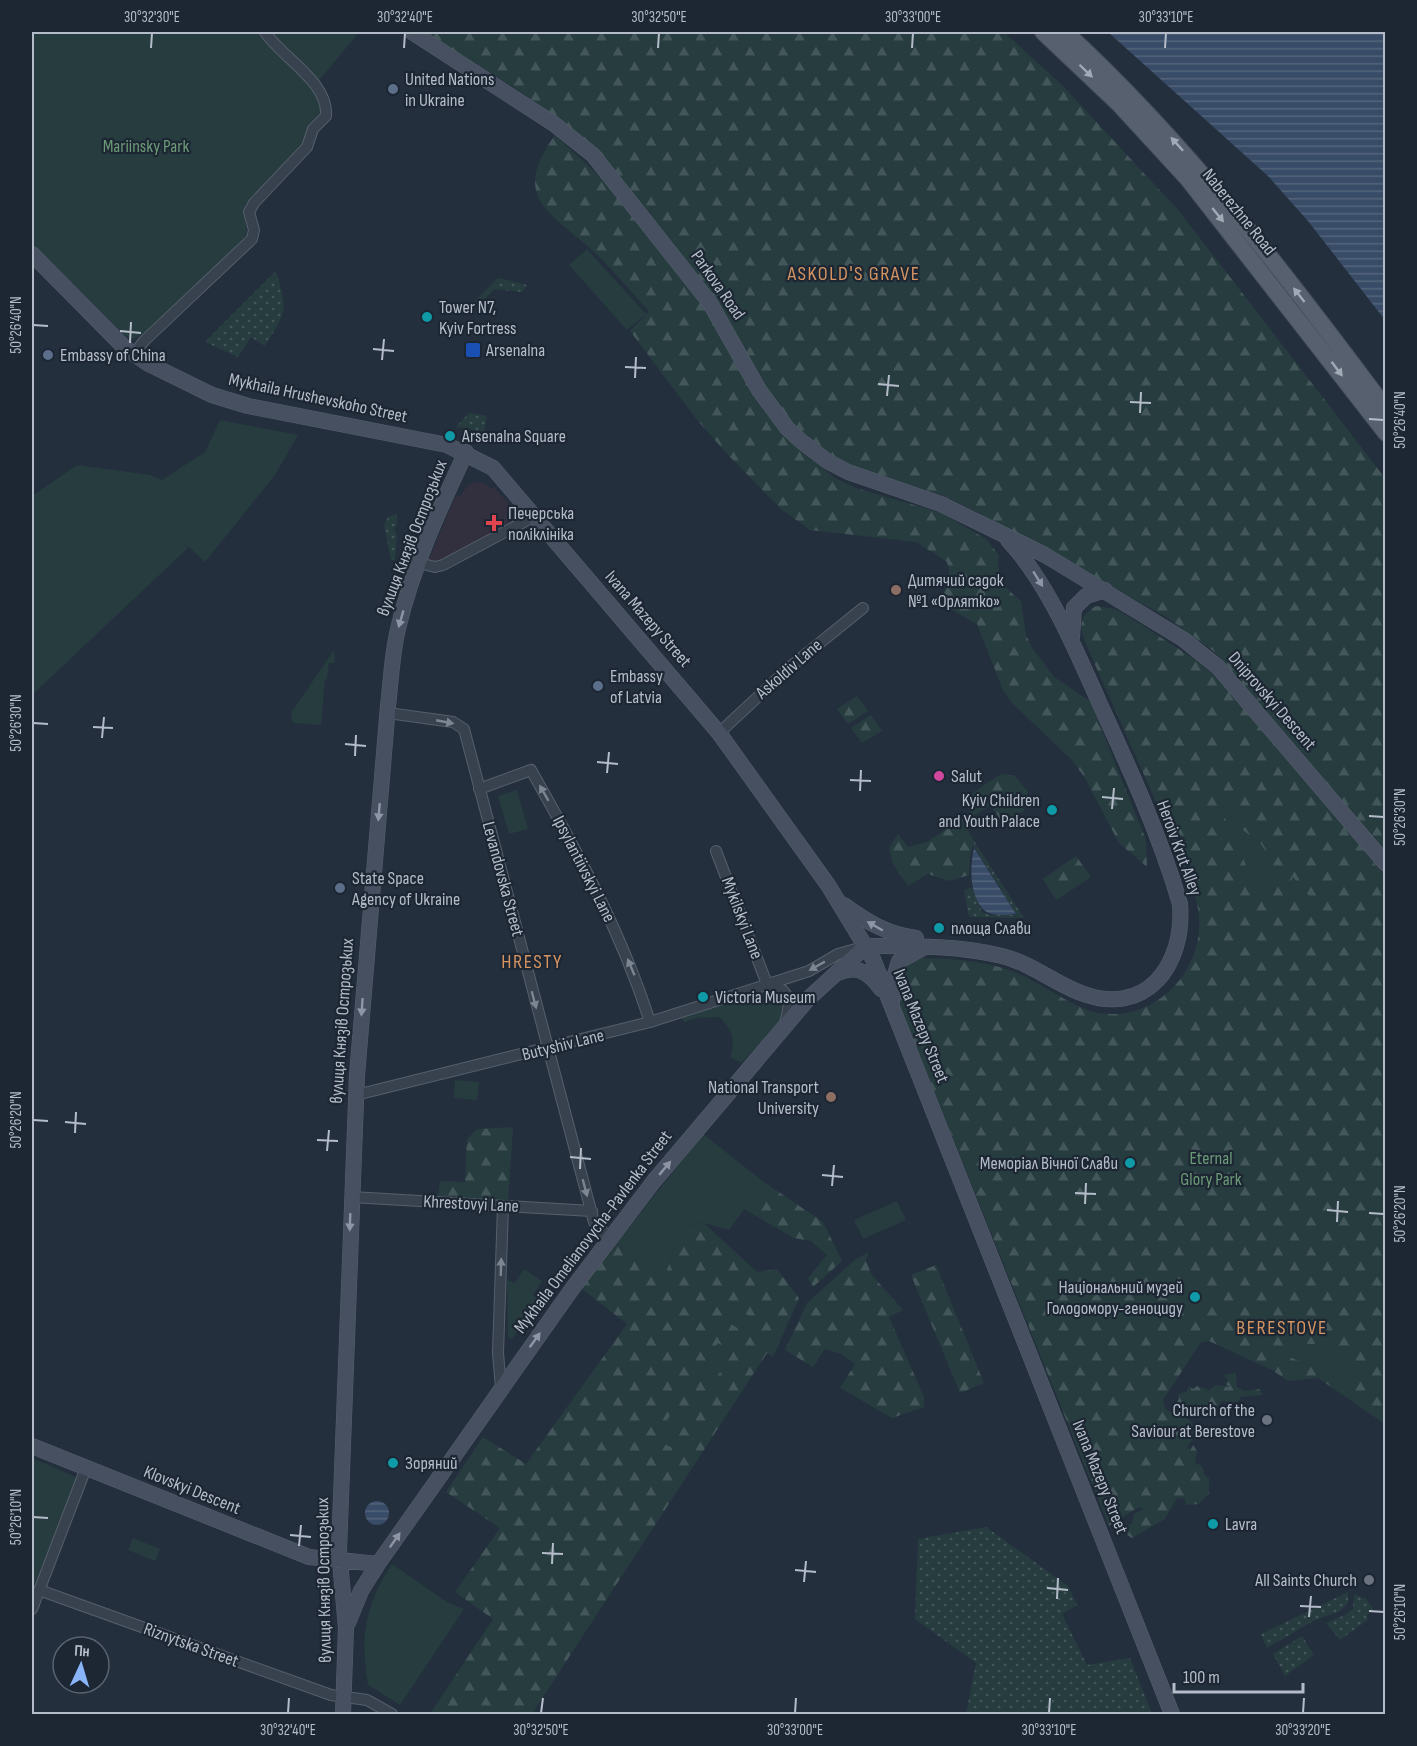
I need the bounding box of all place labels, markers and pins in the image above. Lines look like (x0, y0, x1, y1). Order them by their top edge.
place label: United Nations in Ukraine (405, 69, 495, 111)
marker: United Nations in Ukraine (386, 82, 400, 96)
place label: Tower N7, Kyiv Fortress (439, 297, 517, 339)
marker: Tower N7, Kyiv Fortress (420, 310, 434, 324)
place label: Arsenalna (485, 340, 545, 361)
marker: Arsenalna (464, 341, 482, 359)
place label: Embassy of China (60, 345, 166, 366)
marker: Embassy of China (41, 348, 55, 362)
place label: Arsenalna Square (461, 426, 566, 447)
marker: Arsenalna Square (443, 429, 457, 443)
place label: Печерська поліклініка (508, 503, 574, 545)
marker: Печерська поліклініка (485, 514, 503, 532)
place label: Дитячий садок №1 «Орлятко» (908, 570, 1004, 612)
marker: Дитячий садок №1 «Орлятко» (889, 583, 903, 597)
place label: Embassy of Latvia (610, 666, 663, 708)
marker: Embassy of Latvia (591, 679, 605, 693)
place label: Salut (951, 766, 983, 787)
marker: Salut (932, 769, 946, 783)
place label: Kyiv Children and Youth Palace (938, 790, 1040, 832)
marker: Kyiv Children and Youth Palace (1045, 803, 1059, 817)
place label: State Space Agency of Ukraine (351, 868, 460, 910)
marker: State Space Agency of Ukraine (333, 881, 347, 895)
place label: площа Слави (951, 918, 1031, 939)
marker: площа Слави (932, 921, 946, 935)
place label: Victoria Museum (715, 987, 816, 1008)
marker: Victoria Museum (696, 990, 710, 1004)
place label: National Transport University (708, 1077, 819, 1119)
marker: National Transport University (824, 1090, 838, 1104)
place label: Меморіал Вічної Слави (980, 1153, 1118, 1174)
marker: Меморіал Вічної Слави (1123, 1156, 1137, 1170)
place label: Національний музей Голодомору-геноциду (1047, 1277, 1183, 1319)
marker: Національний музей Голодомору-геноциду (1188, 1290, 1202, 1304)
place label: Church of the Saviour at Berestove (1131, 1400, 1255, 1442)
marker: Church of the Saviour at Berestove (1260, 1413, 1274, 1427)
place label: Зоряний (405, 1453, 457, 1474)
marker: Зоряний (386, 1456, 400, 1470)
place label: Lavra (1225, 1514, 1257, 1535)
marker: Lavra (1206, 1517, 1220, 1531)
place label: All Saints Church (1254, 1570, 1357, 1591)
marker: All Saints Church (1362, 1573, 1376, 1587)

